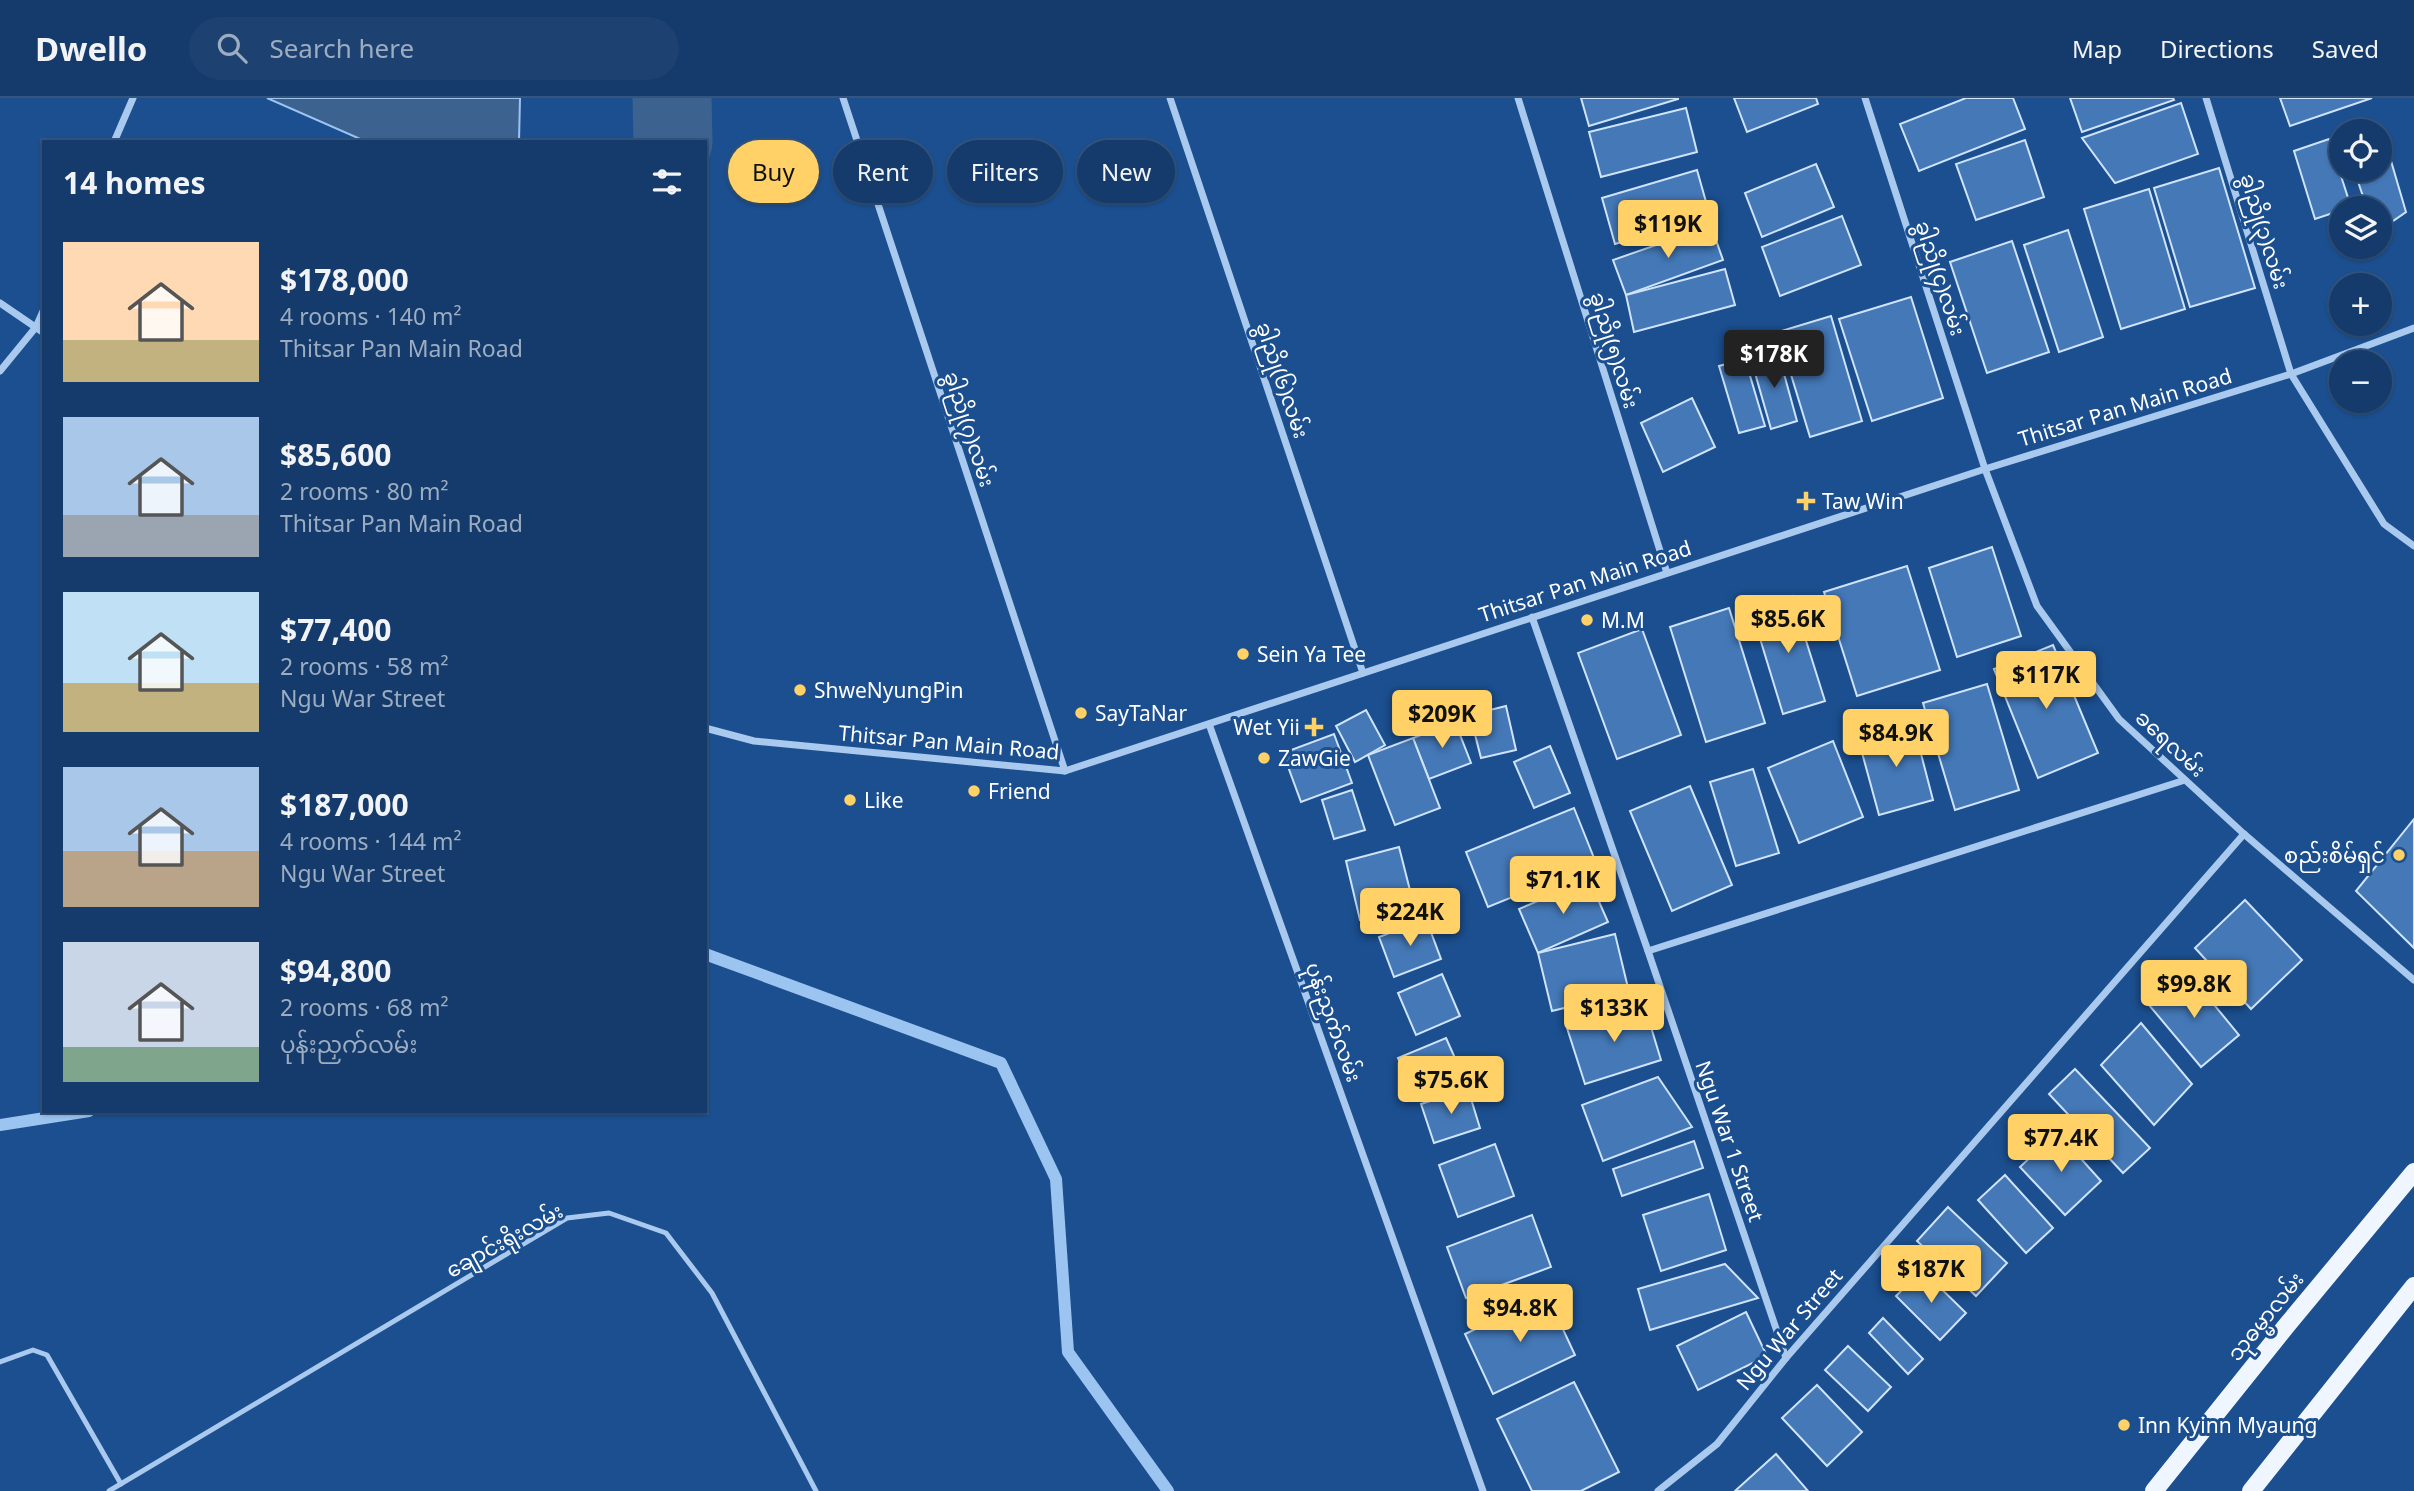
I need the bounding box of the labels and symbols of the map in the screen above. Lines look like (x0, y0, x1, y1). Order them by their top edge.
street label: ခွါညို(၃)လမ်း (2230, 170, 2297, 293)
pin: $119K (1619, 200, 1717, 260)
street label: ခွါညို(၄)လမ်း (1905, 217, 1974, 340)
street label: ခွါညို(၅)လမ်း (1580, 288, 1647, 413)
street label: ခွါညို(၆)လမ်း (1246, 318, 1317, 443)
pin: $178K (1725, 330, 1823, 390)
street label: Thitsar Pan Main Road (2015, 361, 2235, 453)
street label: ခွါညို(၇)လမ်း (934, 367, 1003, 492)
place label: Taw Win (1822, 487, 1904, 515)
marker: Taw Win (1796, 491, 1816, 511)
street label: Thitsar Pan Main Road (1475, 533, 1695, 629)
pin: $85.6K (1731, 596, 1845, 655)
place label: M.M (1601, 606, 1645, 634)
marker: M.M (1579, 612, 1595, 628)
place label: Sein Ya Tee (1257, 640, 1366, 668)
marker: Sein Ya Tee (1235, 646, 1251, 662)
pin: $117K (1997, 652, 2095, 711)
place label: ShweNyungPin (814, 676, 964, 704)
marker: ShweNyungPin (792, 682, 808, 698)
pin: $209K (1393, 690, 1491, 750)
place label: SayTaNar (1095, 699, 1188, 727)
street label: ခရေလမ်း (2127, 702, 2213, 786)
marker: SayTaNar (1073, 705, 1089, 721)
pin: $84.9K (1839, 710, 1953, 769)
place label: Wet Yii (1233, 713, 1300, 741)
street label: Thitsar Pan Main Road (837, 718, 1061, 766)
marker: Wet Yii (1306, 719, 1322, 735)
place label: ZawGie (1278, 744, 1351, 772)
marker: ZawGie (1256, 750, 1272, 766)
place label: Friend (988, 777, 1051, 805)
marker: Friend (966, 783, 982, 799)
place label: Like (864, 786, 903, 814)
marker: Like (842, 792, 858, 808)
place label: စည်းစိမ်ရှင် (2284, 840, 2385, 873)
marker: စည်းစိမ်ရှင် (2391, 847, 2407, 863)
pin: $71.1K (1506, 856, 1620, 916)
pin: $224K (1361, 888, 1459, 948)
street label: ပုန်းညှက်လမ်း (1296, 958, 1370, 1087)
pin: $99.8K (2137, 960, 2251, 1020)
pin: $133K (1565, 984, 1663, 1044)
pin: $75.6K (1394, 1056, 1508, 1116)
street label: Ngu War 1 Street (1689, 1057, 1771, 1226)
pin: $77.4K (2004, 1114, 2118, 1174)
street label: ချောင်းရိုးလမ်း (440, 1195, 570, 1288)
pin: $187K (1882, 1246, 1980, 1305)
street label: Ngu War Street (1730, 1262, 1849, 1396)
street label: သုဓမ္မာလမ်း (2220, 1265, 2313, 1369)
pin: $94.8K (1463, 1284, 1577, 1344)
place label: Inn Kyinn Myaung (2138, 1411, 2318, 1439)
marker: Inn Kyinn Myaung (2116, 1417, 2132, 1433)

